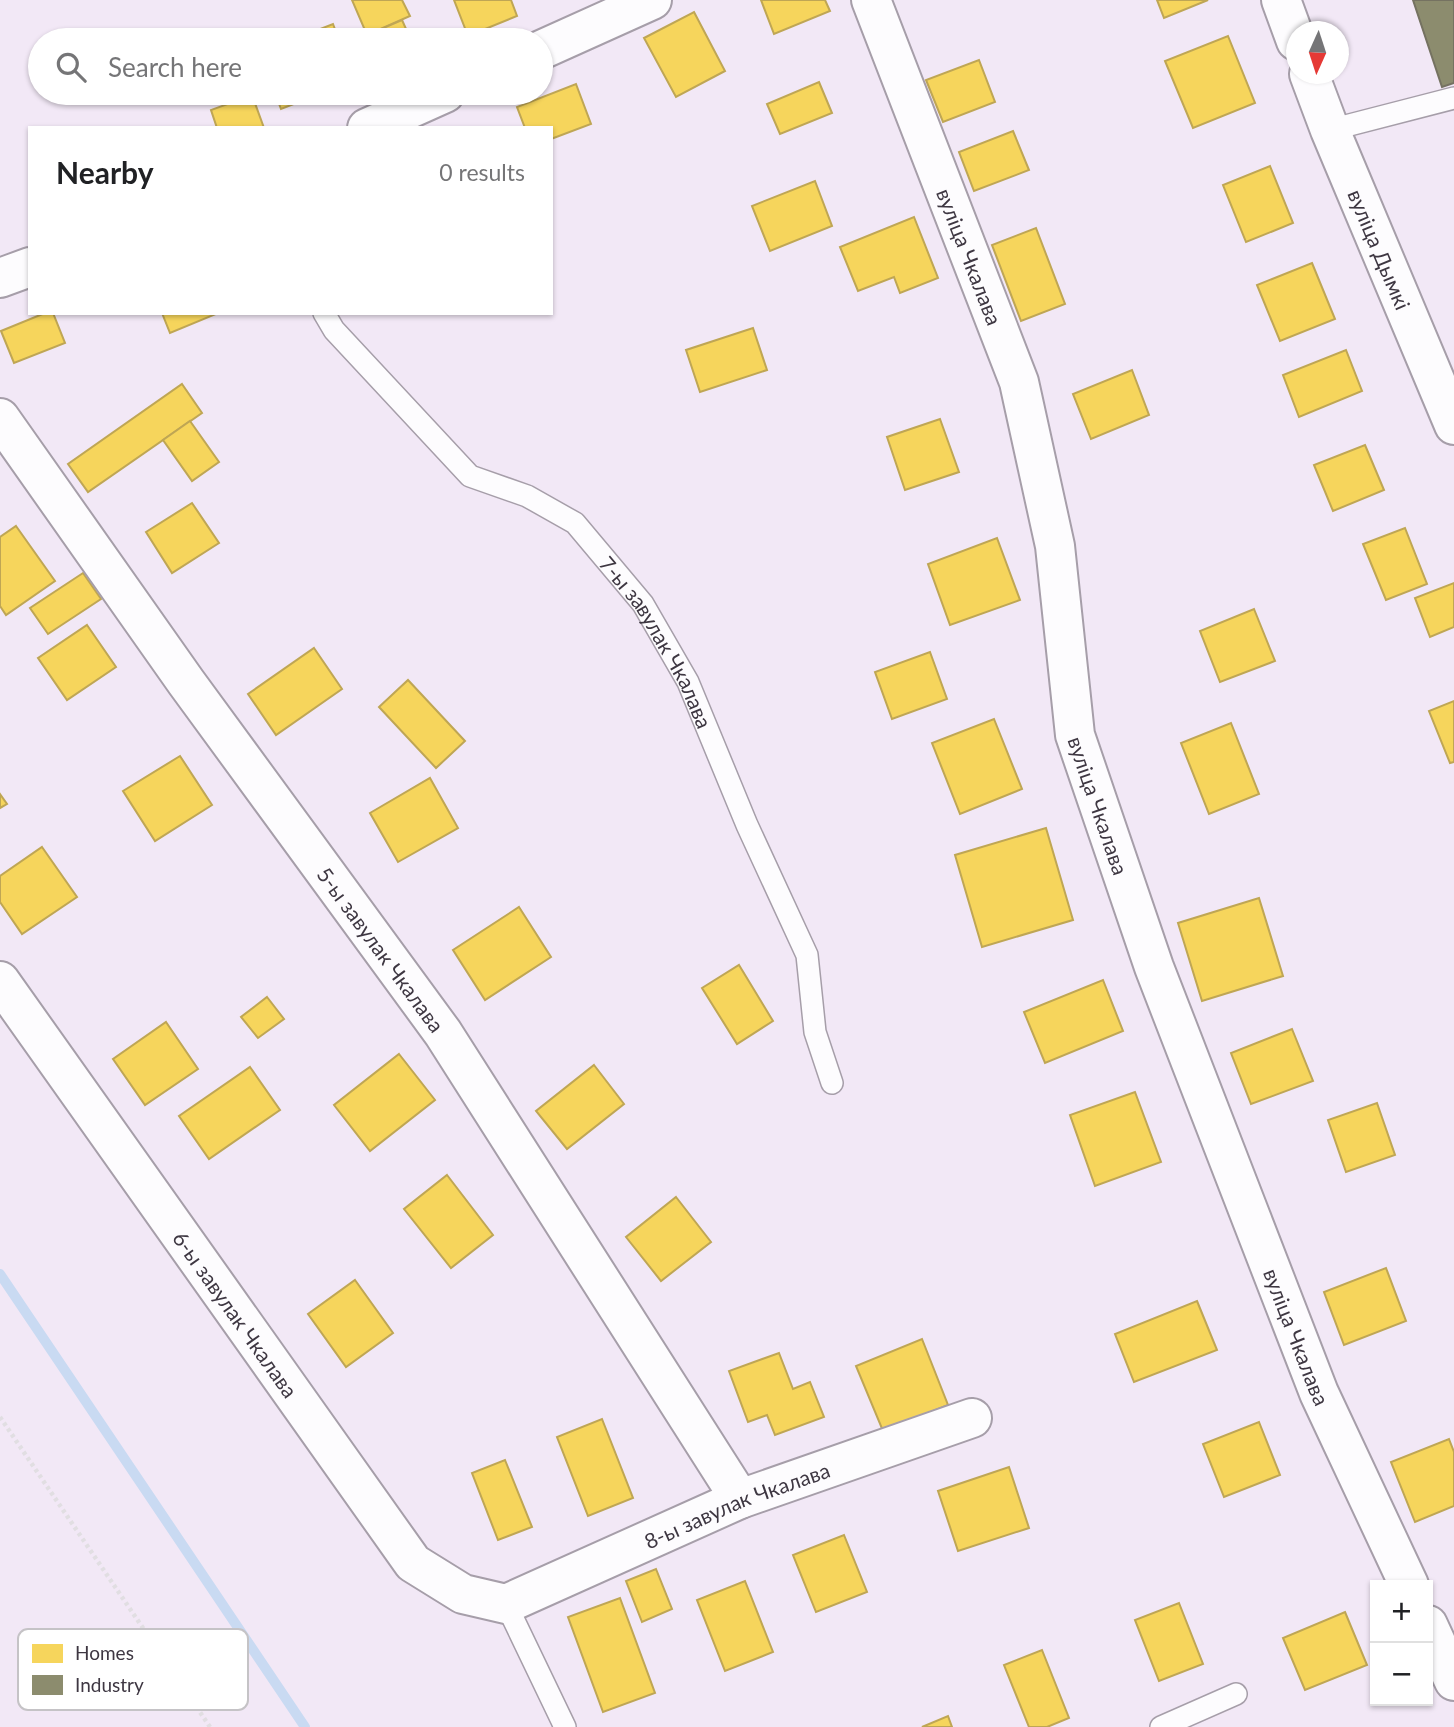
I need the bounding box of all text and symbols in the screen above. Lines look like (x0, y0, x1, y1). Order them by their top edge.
north arrow (1286, 21, 1349, 84)
search box (28, 28, 553, 105)
icon: search (52, 48, 90, 86)
text: Search here (108, 51, 242, 83)
text: Nearby (56, 154, 154, 190)
text: 0 results (439, 158, 525, 186)
street label: вуліца Чкалава (933, 185, 1008, 328)
street label: вуліца Дымкі (1344, 185, 1416, 313)
street label: 7-ы завулак Чкалава (595, 550, 718, 732)
street label: вуліца Чкалава (1064, 733, 1134, 878)
street label: 5-ы завулак Чкалава (313, 862, 450, 1036)
street label: 6-ы завулак Чкалава (169, 1226, 304, 1402)
street label: вуліца Чкалава (1259, 1265, 1335, 1409)
street label: 8-ы завулак Чкалава (640, 1456, 833, 1553)
map controls (1370, 1580, 1433, 1706)
button: + (1370, 1580, 1433, 1643)
legend (18, 1629, 248, 1710)
text: Homes (75, 1641, 134, 1664)
button: − (1370, 1643, 1433, 1706)
text: Industry (75, 1673, 144, 1696)

